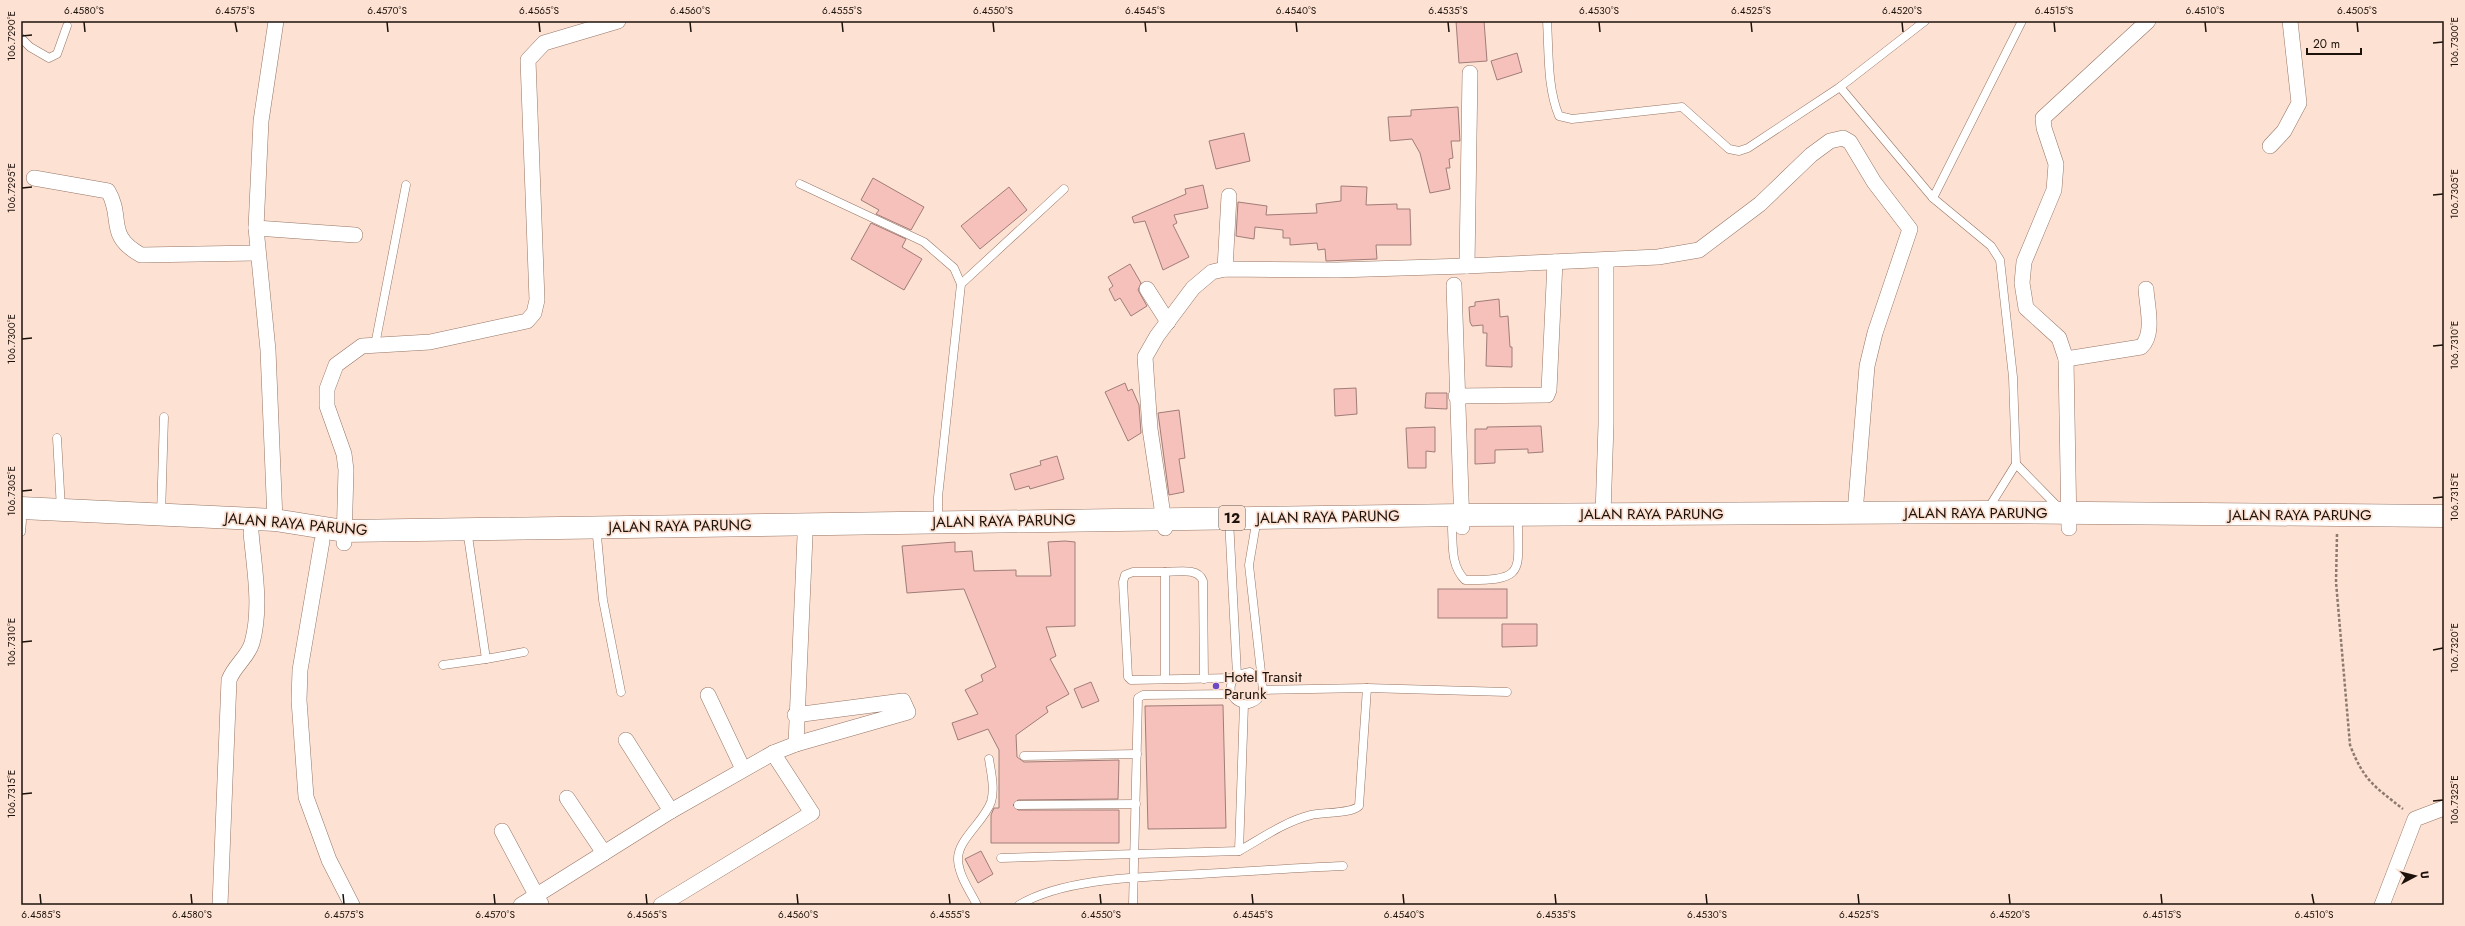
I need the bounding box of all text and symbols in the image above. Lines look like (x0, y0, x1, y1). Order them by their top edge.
text: 6.4580°S (64, 3, 104, 18)
text: 6.4575°S (215, 3, 255, 18)
text: 6.4570°S (367, 3, 407, 18)
text: 6.4565°S (519, 3, 559, 18)
text: 6.4560°S (670, 3, 711, 18)
text: 6.4555°S (822, 3, 862, 18)
text: 6.4550°S (973, 3, 1014, 18)
text: 6.4545°S (1125, 3, 1165, 18)
text: 6.4540°S (1276, 3, 1317, 18)
text: 6.4535°S (1428, 3, 1468, 18)
text: 6.4530°S (1579, 3, 1619, 18)
text: 6.4525°S (1731, 3, 1771, 18)
text: 6.4520°S (1882, 3, 1923, 18)
text: 6.4515°S (2035, 3, 2074, 18)
text: 6.4510°S (2186, 3, 2225, 18)
text: 6.4505°S (2337, 3, 2378, 18)
text: 106.7290°E (4, 11, 19, 61)
text: 106.7300°E (2447, 17, 2462, 67)
scale bar (2307, 30, 2361, 56)
text: 20 m (2313, 35, 2340, 53)
text: 106.7295°E (4, 163, 19, 213)
text: 106.7305°E (2447, 169, 2462, 219)
text: 106.7300°E (4, 314, 19, 364)
text: 106.7310°E (2447, 321, 2462, 369)
text: 106.7305°E (4, 466, 19, 516)
text: 106.7315°E (2447, 473, 2462, 521)
street label: JALAN RAYA PARUNG (1902, 502, 2048, 524)
street label: JALAN RAYA PARUNG (1578, 503, 1724, 525)
street label: JALAN RAYA PARUNG (2226, 504, 2372, 526)
street label: JALAN RAYA PARUNG (1254, 505, 1400, 529)
road number: 12 (1219, 506, 1245, 530)
street label: JALAN RAYA PARUNG (222, 507, 368, 541)
street label: JALAN RAYA PARUNG (930, 509, 1076, 533)
street label: JALAN RAYA PARUNG (606, 514, 752, 538)
text: 106.7310°E (4, 618, 19, 666)
text: 106.7320°E (2447, 623, 2462, 673)
place label: Hotel Transit Parunk (1224, 666, 1302, 705)
marker: Hotel Transit Parunk (1211, 681, 1221, 691)
text: 106.7315°E (4, 770, 19, 818)
text: 106.7325°E (2447, 775, 2462, 825)
north arrow (2395, 856, 2435, 896)
text: U (2417, 870, 2433, 880)
text: 6.4585°S (21, 907, 61, 922)
text: 6.4580°S (172, 907, 212, 922)
text: 6.4575°S (324, 907, 364, 922)
text: 6.4570°S (475, 907, 515, 922)
text: 6.4565°S (627, 907, 667, 922)
text: 6.4560°S (778, 907, 819, 922)
text: 6.4555°S (930, 907, 970, 922)
text: 6.4550°S (1081, 907, 1122, 922)
text: 6.4545°S (1233, 907, 1273, 922)
text: 6.4540°S (1384, 907, 1425, 922)
text: 6.4535°S (1536, 907, 1576, 922)
text: 6.4530°S (1687, 907, 1727, 922)
text: 6.4525°S (1839, 907, 1879, 922)
text: 6.4520°S (1990, 907, 2031, 922)
text: 6.4515°S (2143, 907, 2182, 922)
text: 6.4510°S (2295, 907, 2334, 922)

